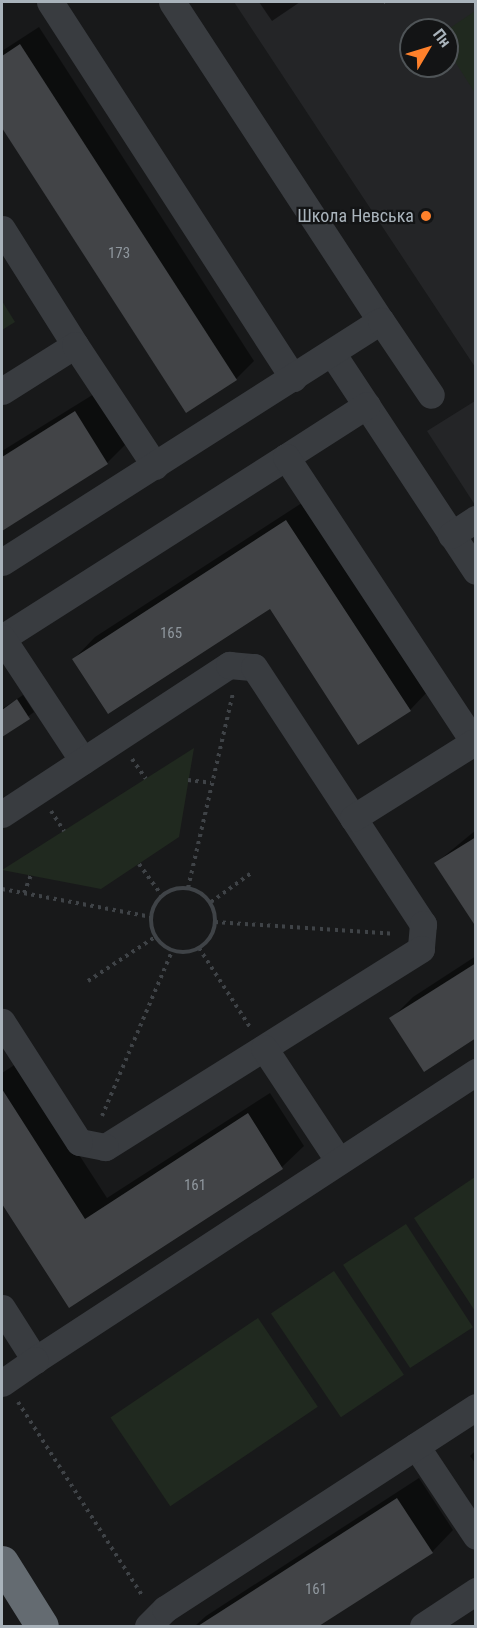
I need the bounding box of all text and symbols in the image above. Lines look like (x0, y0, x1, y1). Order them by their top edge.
north arrow (399, 18, 459, 78)
text: Пн (429, 25, 455, 51)
place label: Школа Невська (297, 205, 414, 227)
marker: Школа Невська (419, 209, 433, 223)
house number: 173 (108, 245, 130, 263)
house number: 165 (160, 625, 182, 643)
house number: 161 (184, 1177, 206, 1195)
house number: 161 (305, 1581, 327, 1599)

